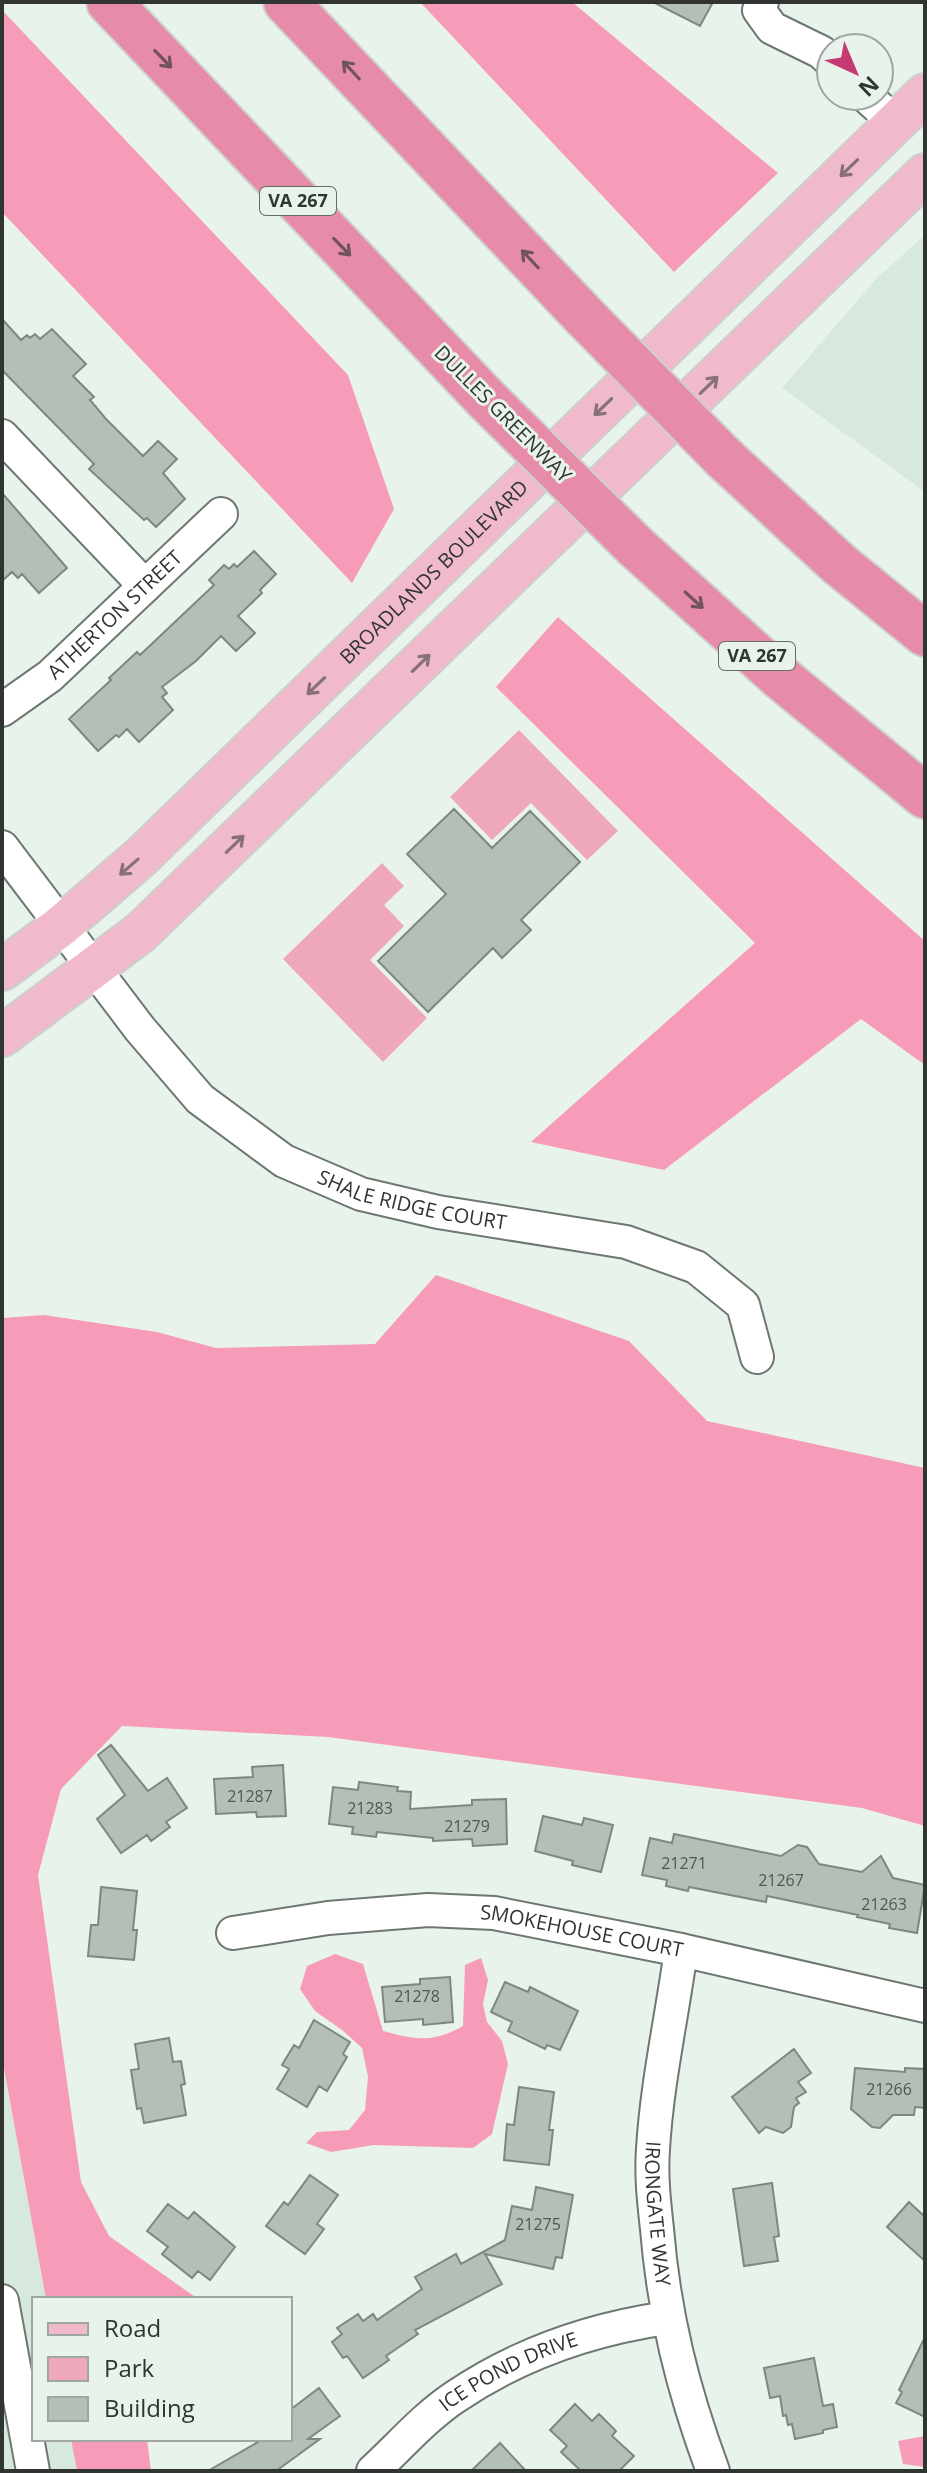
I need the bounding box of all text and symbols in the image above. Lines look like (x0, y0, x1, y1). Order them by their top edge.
north arrow (815, 32, 895, 112)
one-way arrow (153, 48, 172, 68)
one-way arrow (342, 61, 360, 81)
text: N (853, 70, 886, 104)
one-way arrow (839, 158, 859, 177)
road number: VA 267 (260, 187, 336, 215)
one-way arrow (332, 237, 351, 256)
one-way arrow (520, 249, 539, 269)
street label: DULLES GREENWAY (429, 339, 578, 489)
one-way arrow (698, 376, 718, 394)
one-way arrow (593, 398, 613, 417)
street label: BROADLANDS BOULEVARD (334, 474, 534, 669)
street label: ATHERTON STREET (41, 544, 188, 685)
one-way arrow (684, 590, 704, 608)
road number: VA 267 (719, 642, 795, 670)
one-way arrow (411, 654, 430, 673)
one-way arrow (306, 677, 326, 696)
one-way arrow (224, 835, 244, 854)
one-way arrow (119, 858, 139, 876)
street label: SHALE RIDGE COURT (314, 1163, 509, 1236)
house number: 21287 (227, 1785, 273, 1807)
house number: 21283 (347, 1797, 393, 1819)
house number: 21279 (444, 1815, 490, 1837)
house number: 21271 (661, 1852, 707, 1874)
house number: 21267 (758, 1869, 804, 1891)
house number: 21263 (861, 1893, 907, 1915)
street label: SMOKEHOUSE COURT (480, 1898, 686, 1963)
house number: 21278 (394, 1985, 440, 2007)
house number: 21266 (866, 2078, 912, 2100)
street label: IRONGATE WAY (639, 2140, 678, 2289)
house number: 21275 (515, 2213, 561, 2235)
legend (32, 2297, 292, 2441)
text: Road (104, 2311, 161, 2344)
street label: ICE POND DRIVE (433, 2325, 581, 2417)
text: Park (104, 2351, 155, 2384)
text: Building (104, 2391, 195, 2424)

